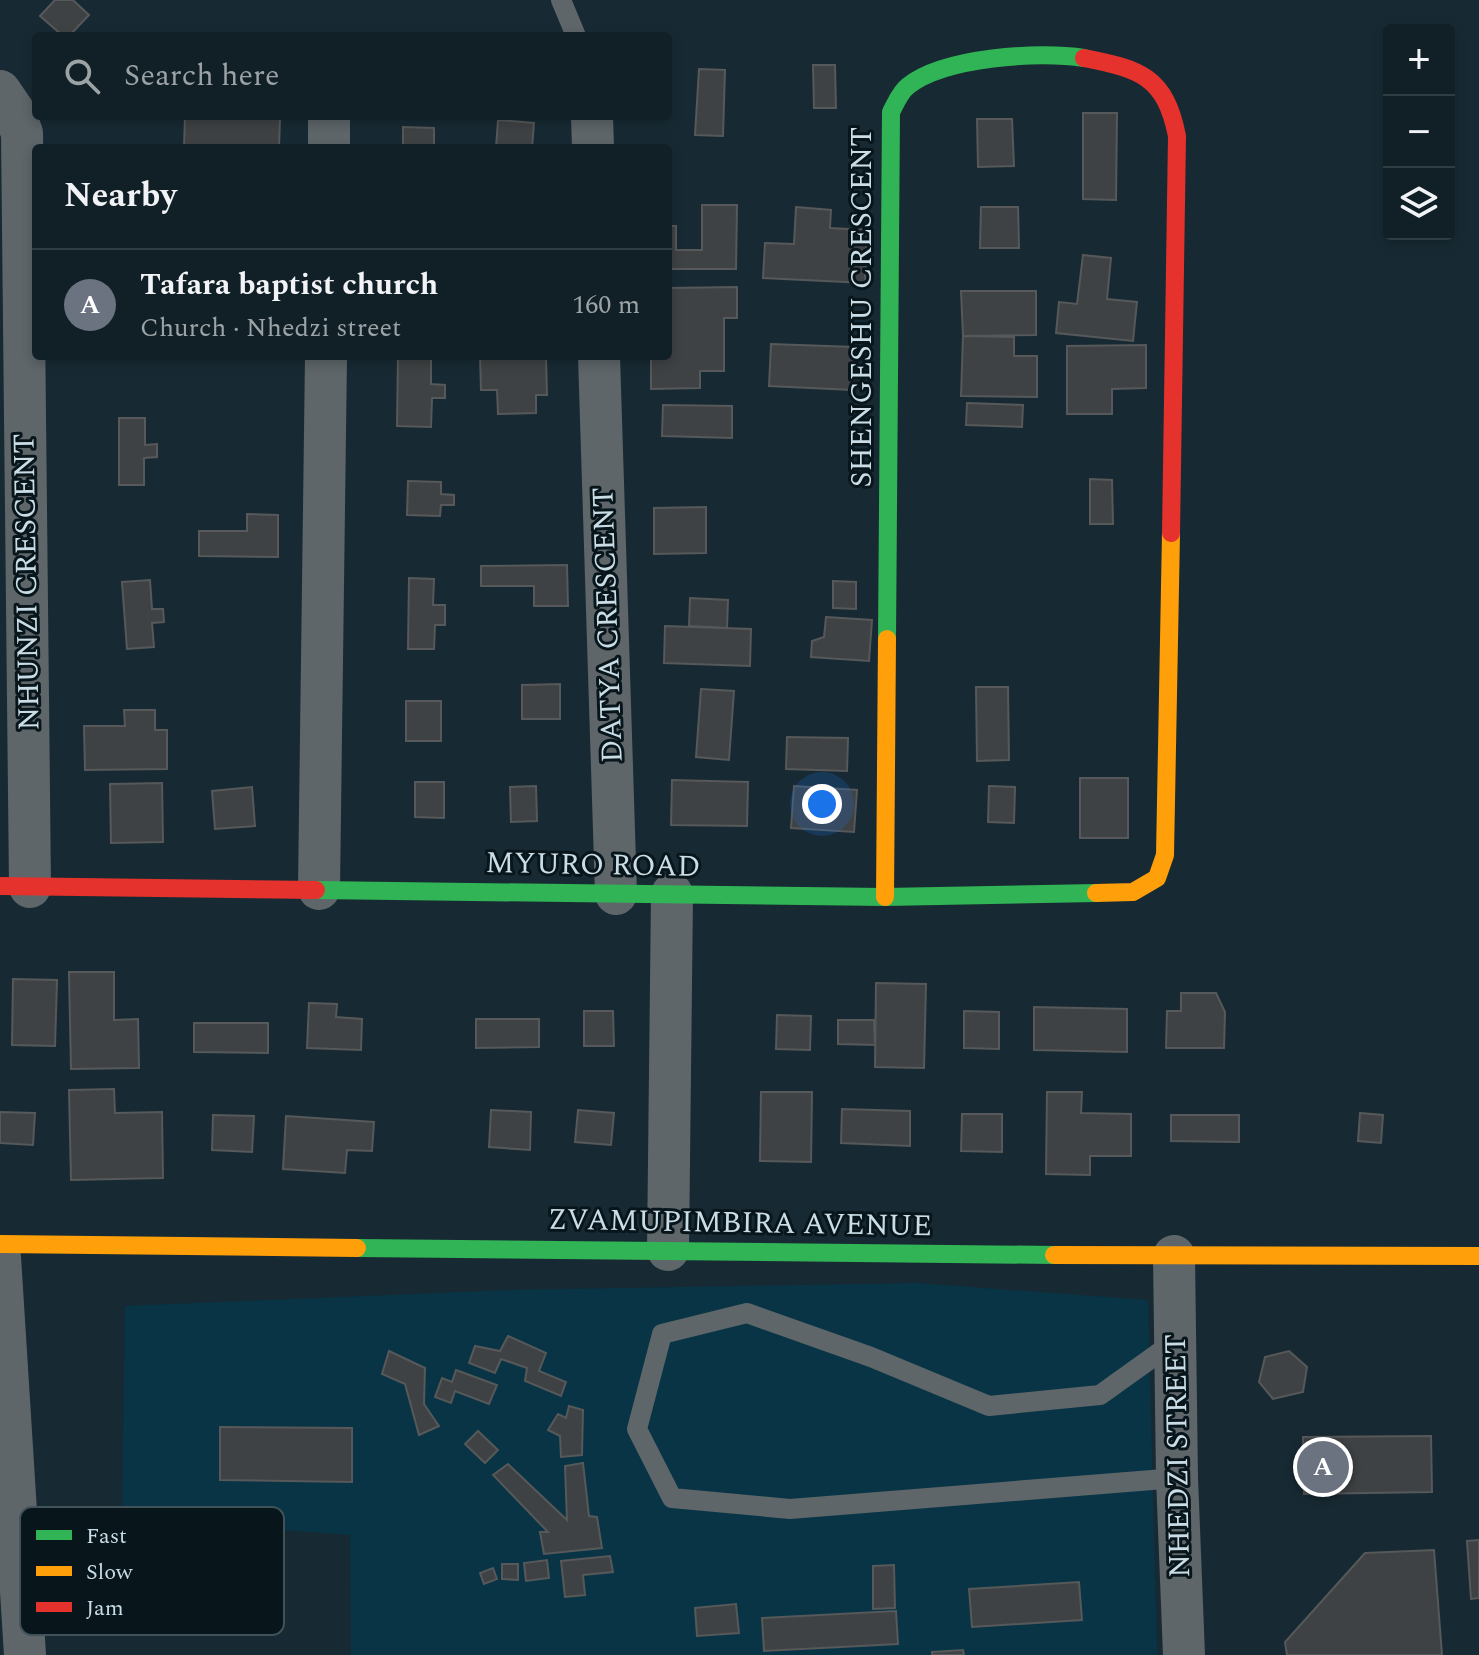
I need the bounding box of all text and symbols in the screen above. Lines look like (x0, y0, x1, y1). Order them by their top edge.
map controls (1383, 24, 1455, 240)
button: + (1383, 24, 1455, 96)
search box (32, 32, 672, 120)
text: Search here (124, 53, 280, 99)
icon: search (60, 54, 104, 98)
button: − (1383, 96, 1455, 168)
street label: SHENGESHU CRESCENT (839, 127, 885, 488)
button: layers (1383, 168, 1455, 240)
text: Nearby (64, 170, 177, 222)
text: Tafara baptist church (140, 262, 438, 308)
text: A (80, 285, 100, 325)
text: 160 m (572, 285, 640, 325)
text: Church · Nhedzi street (140, 308, 401, 348)
street label: NHUNZI CRESCENT (1, 433, 53, 731)
street label: DATYA CRESCENT (580, 486, 636, 764)
your location (802, 784, 842, 824)
street label: MYURO ROAD (485, 840, 701, 890)
street label: ZVAMUPIMBIRA AVENUE (548, 1197, 932, 1249)
street label: NHEDZI STREET (1153, 1334, 1203, 1578)
pin: A (1297, 1437, 1349, 1497)
legend (20, 1507, 284, 1635)
text: Fast (86, 1520, 127, 1553)
text: Slow (86, 1556, 134, 1589)
text: Jam (86, 1592, 124, 1625)

